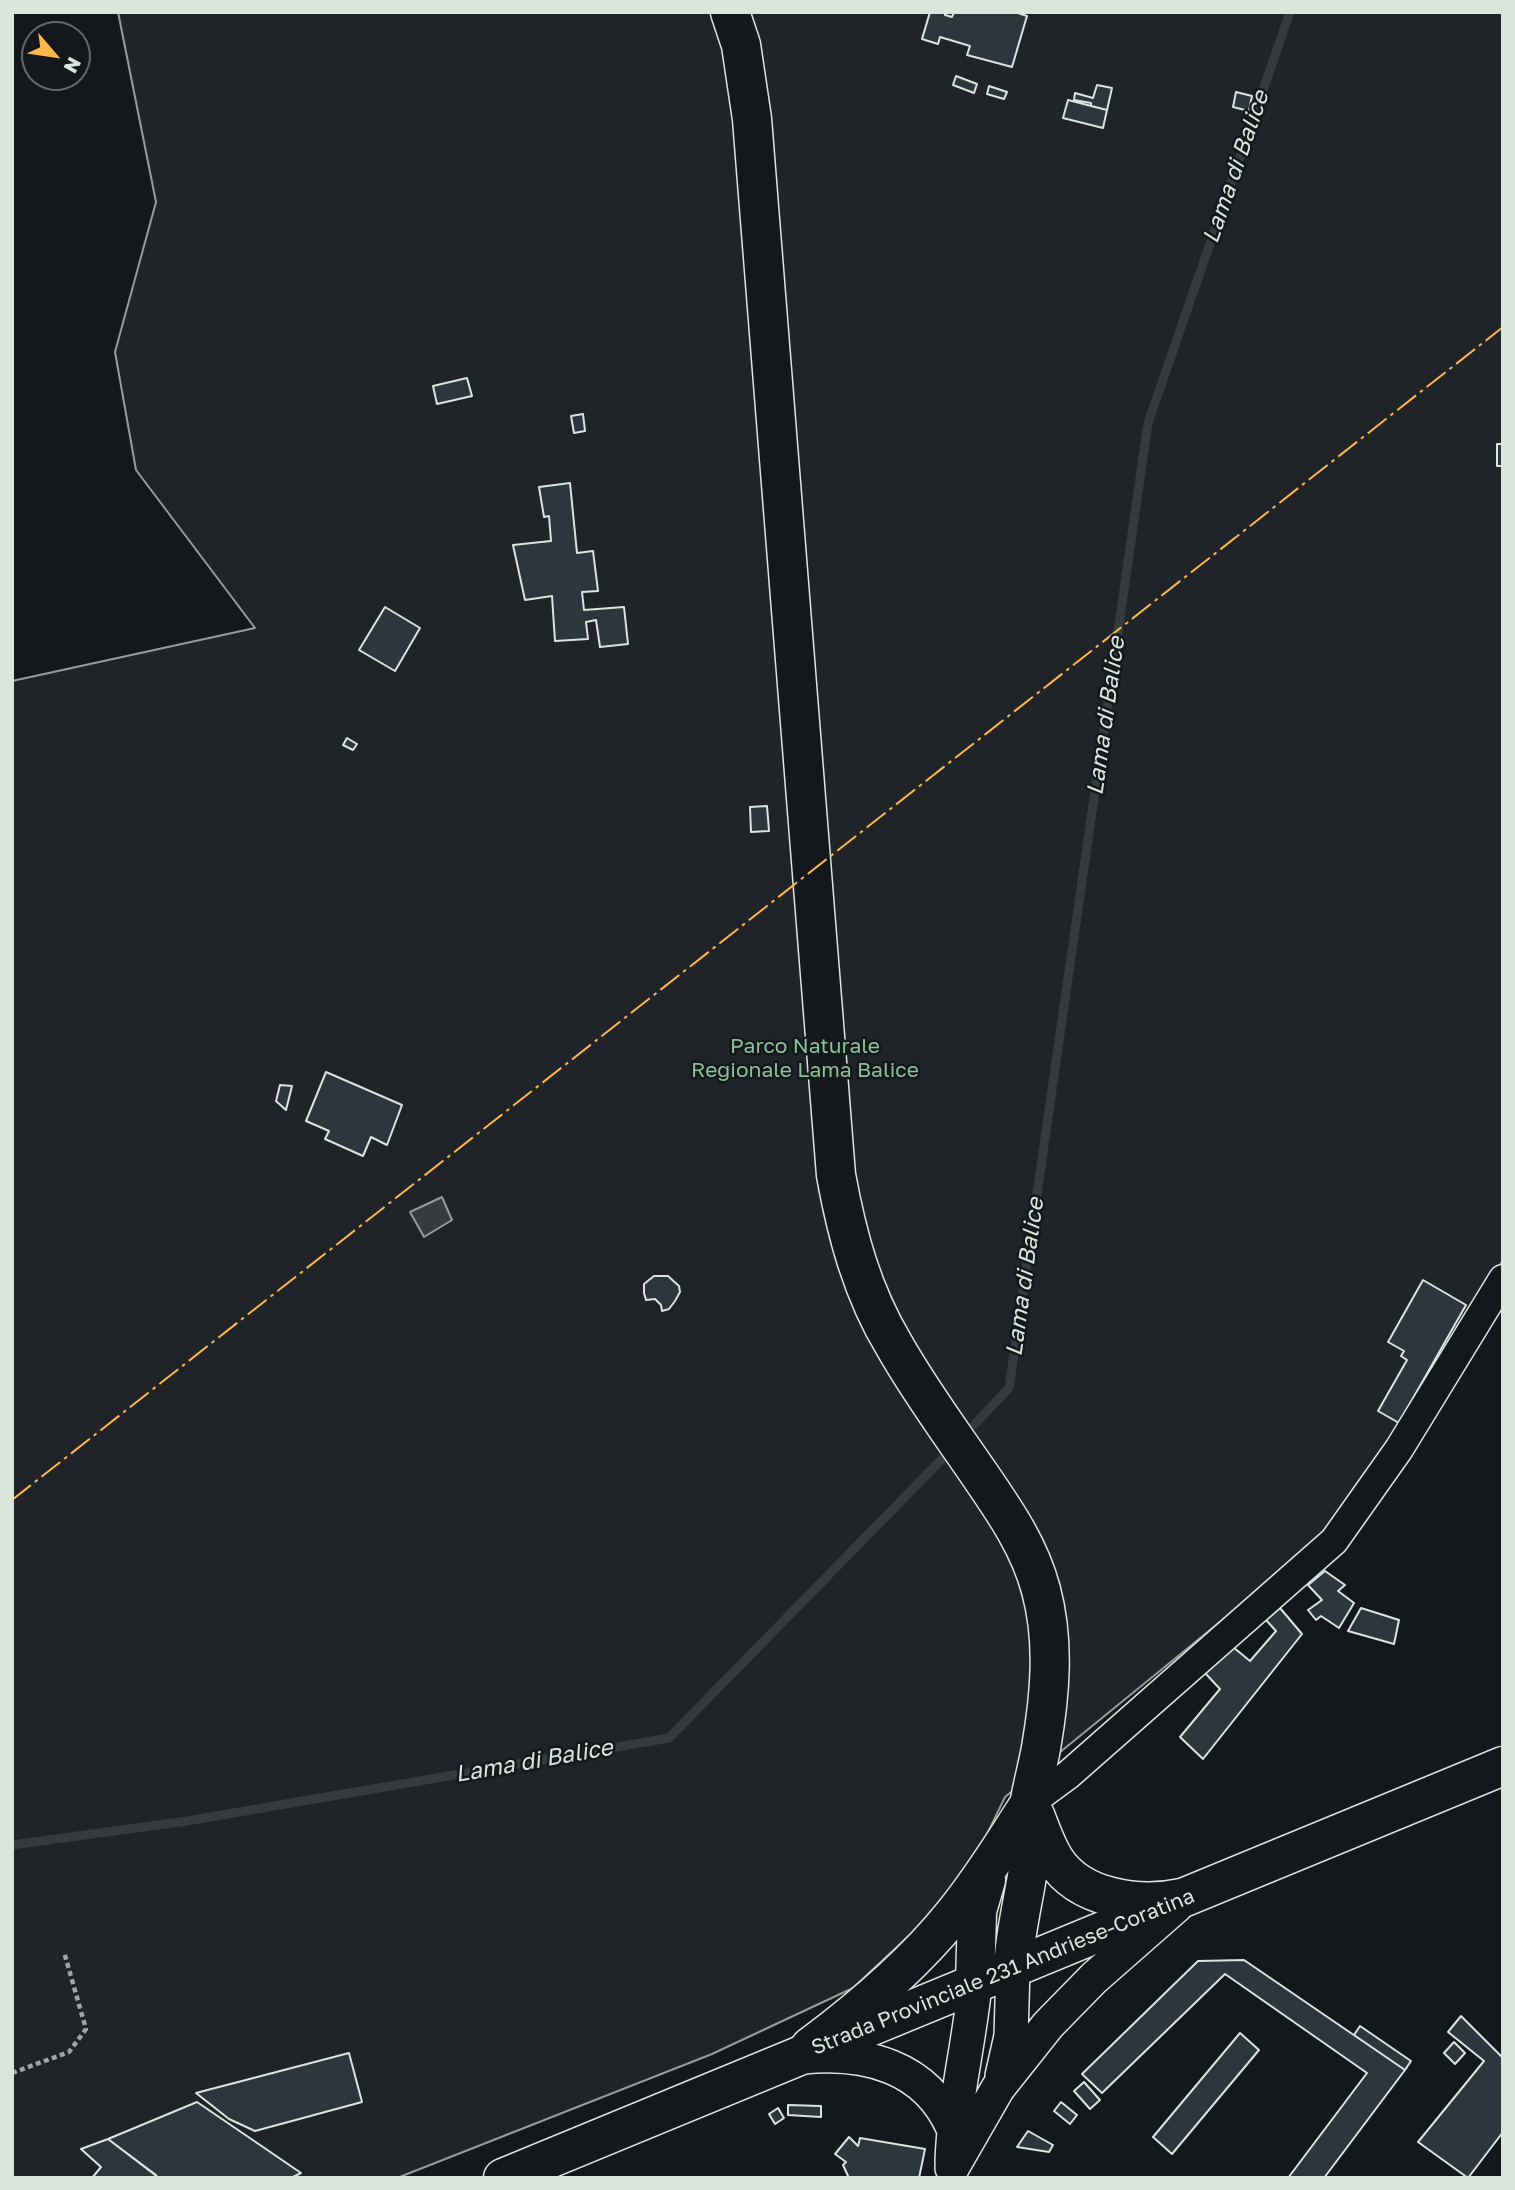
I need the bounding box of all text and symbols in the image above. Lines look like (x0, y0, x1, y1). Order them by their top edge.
north arrow (21, 21, 91, 91)
text: N (59, 54, 87, 77)
water label: Lama di Balice (1197, 87, 1275, 247)
water label: Lama di Balice (1081, 635, 1131, 797)
park label: Parco Naturale Regionale Lama Balice (691, 1033, 919, 1083)
water label: Lama di Balice (1000, 1196, 1050, 1358)
water label: Lama di Balice (453, 1734, 615, 1788)
street label: Strada Provinciale 231 Andriese-Coratina (808, 1883, 1198, 2061)

